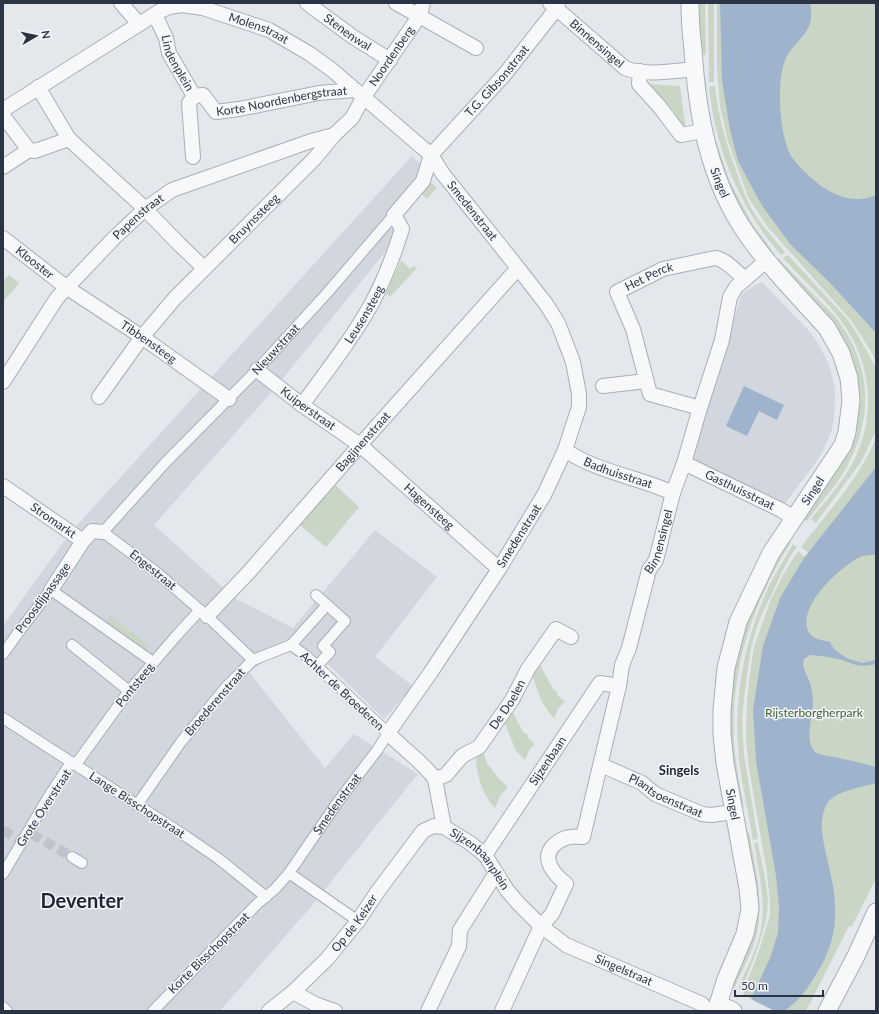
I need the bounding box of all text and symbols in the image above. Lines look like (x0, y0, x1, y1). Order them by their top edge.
street label: Molenstraat (227, 9, 292, 47)
street label: Stenenwal (321, 10, 374, 54)
north arrow (16, 16, 56, 56)
street label: Binnensingel (567, 16, 627, 71)
street label: Noordenberg (365, 23, 417, 89)
text: N (39, 29, 53, 40)
street label: Lindenplein (159, 33, 197, 93)
street label: T.G. Gibsonstraat (462, 41, 532, 120)
street label: Korte Noordenbergstraat (215, 83, 348, 119)
street label: Singel (707, 165, 733, 200)
street label: Smedenstraat (444, 177, 502, 244)
street label: Papenstraat (109, 190, 167, 242)
street label: Bruynssteeg (226, 190, 282, 247)
street label: Klooster (13, 243, 58, 282)
street label: Het Perck (622, 259, 675, 294)
street label: Leusensteeg (341, 283, 387, 346)
street label: Tibbensteeg (118, 317, 180, 366)
street label: Nieuwstraat (248, 320, 303, 378)
street label: Kuiperstraat (278, 383, 339, 433)
street label: Bagijnenstraat (332, 408, 394, 475)
street label: Badhuisstraat (581, 454, 655, 492)
street label: Gasthuisstraat (703, 466, 778, 513)
street label: Singel (798, 473, 827, 508)
street label: Hagensteeg (401, 480, 458, 533)
street label: Stromarkt (28, 499, 80, 541)
street label: Smedenstraat (493, 501, 544, 570)
street label: Binnensingel (641, 508, 676, 576)
street label: Engestraat (127, 546, 180, 593)
street label: Proosdijpassage (12, 559, 73, 636)
street label: Achter de Broederen (297, 648, 387, 733)
street label: Pontsteeg (112, 659, 157, 710)
street label: Broederenstraat (181, 664, 249, 739)
street label: De Doelen (486, 677, 528, 732)
park label: Rijsterborgherpark (765, 705, 864, 720)
street label: Sijzenbaan (526, 733, 569, 788)
district label: Singels (659, 762, 699, 778)
street label: Grote Overstraat (13, 766, 75, 849)
street label: Lange Bisschopstraat (87, 768, 189, 842)
street label: Smedenstraat (309, 769, 364, 837)
street label: Plantsoenstraat (627, 770, 706, 821)
street label: Singel (723, 787, 743, 821)
street label: Sijzenbaanplein (447, 825, 513, 893)
district label: Deventer (40, 888, 124, 912)
street label: Op de Keizer (328, 891, 381, 955)
street label: Korte Bisschopstraat (165, 908, 253, 997)
street label: Singelstraat (593, 951, 656, 989)
scale bar (735, 972, 823, 998)
text: 50 m (741, 978, 768, 993)

